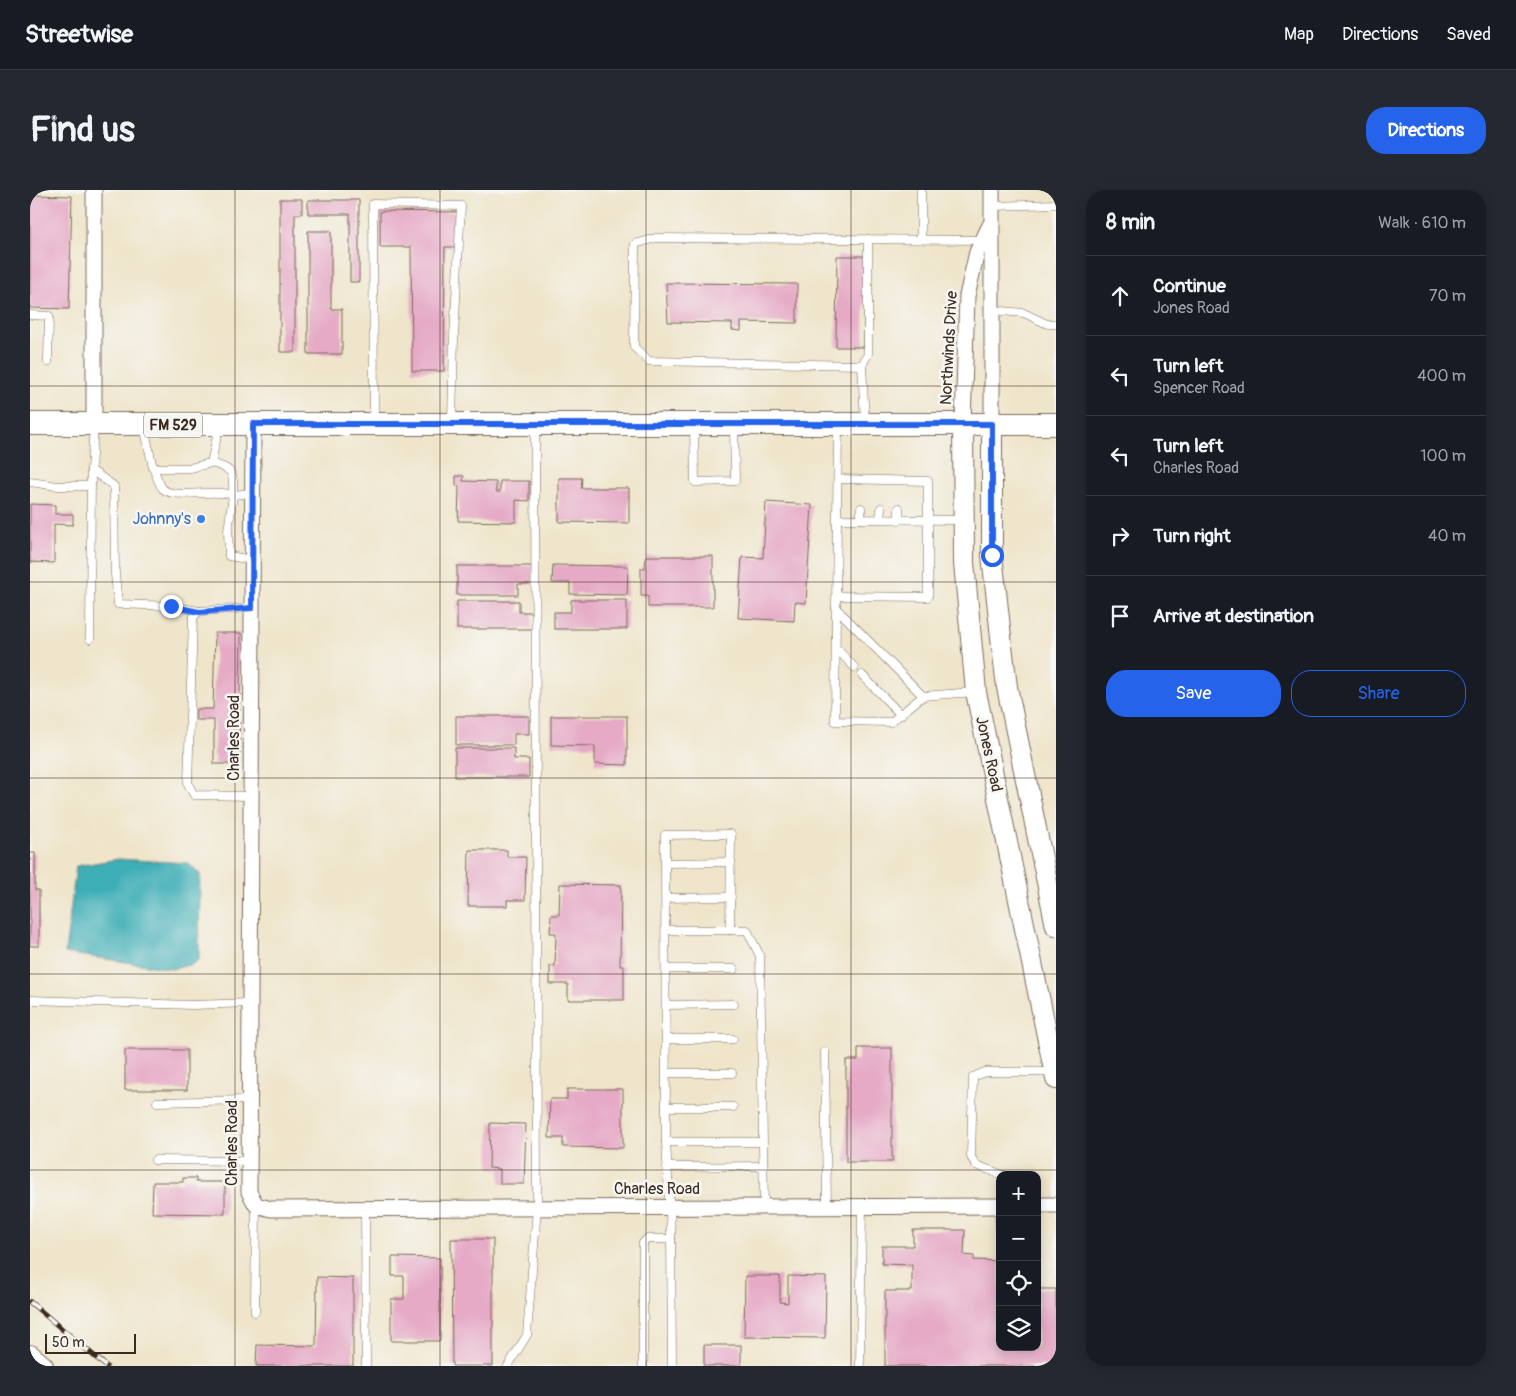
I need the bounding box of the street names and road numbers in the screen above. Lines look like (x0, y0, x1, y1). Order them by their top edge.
street label: Northwinds Drive (936, 290, 962, 406)
road number: FM 529 (144, 412, 202, 438)
street label: Charles Road (224, 695, 244, 781)
street label: Jones Road (971, 714, 1007, 794)
street label: Charles Road (222, 1100, 242, 1186)
street label: Charles Road (614, 1179, 700, 1199)

